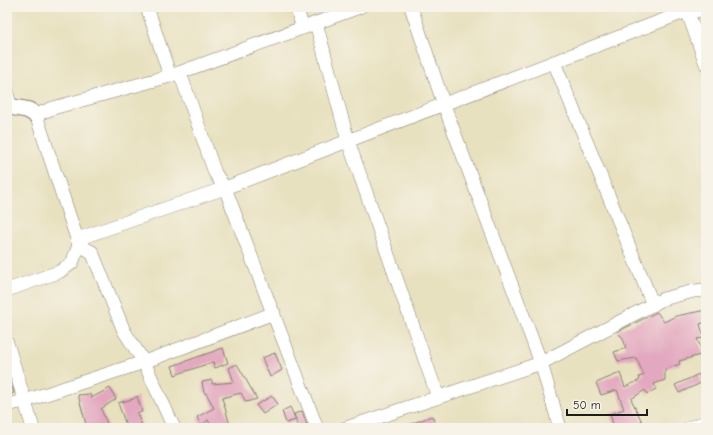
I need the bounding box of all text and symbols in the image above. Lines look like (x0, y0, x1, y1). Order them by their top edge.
scale bar (567, 391, 647, 417)
text: 50 m (573, 398, 601, 412)

